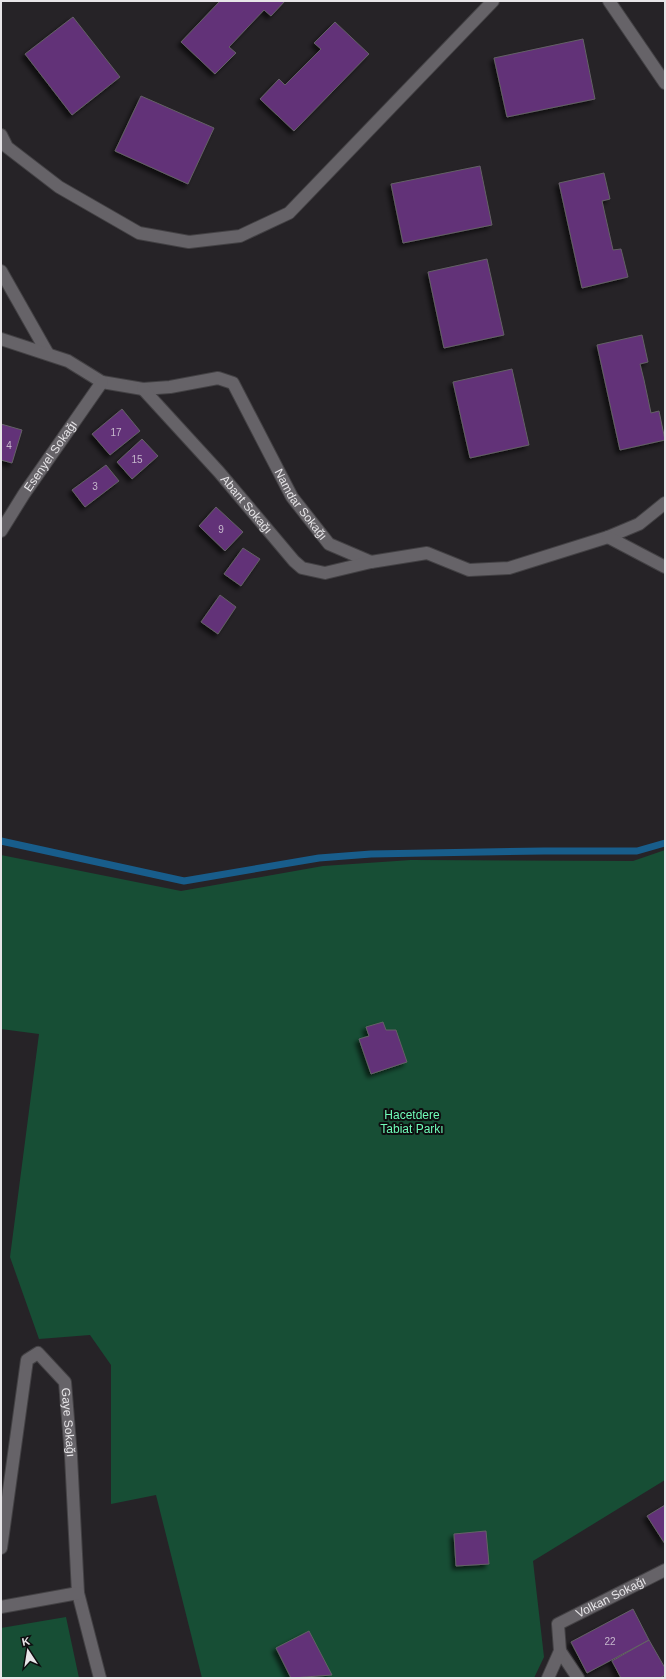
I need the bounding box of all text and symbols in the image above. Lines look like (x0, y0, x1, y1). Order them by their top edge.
street label: Esenyel Sokağı (21, 418, 80, 494)
house number: 17 (110, 427, 122, 438)
house number: 4 (6, 440, 12, 451)
house number: 15 (131, 454, 143, 465)
street label: Namdar Sokağı (272, 466, 330, 543)
street label: Abant Sokağı (218, 472, 275, 537)
house number: 3 (92, 481, 98, 492)
house number: 9 (218, 524, 224, 535)
park label: Hacetdere Tabiat Parkı (380, 1108, 444, 1136)
street label: Gaye Sokağı (58, 1387, 78, 1458)
street label: Volkan Sokağı (574, 1574, 648, 1621)
north arrow (8, 1631, 48, 1671)
text: K (21, 1635, 31, 1648)
house number: 22 (604, 1636, 616, 1647)

